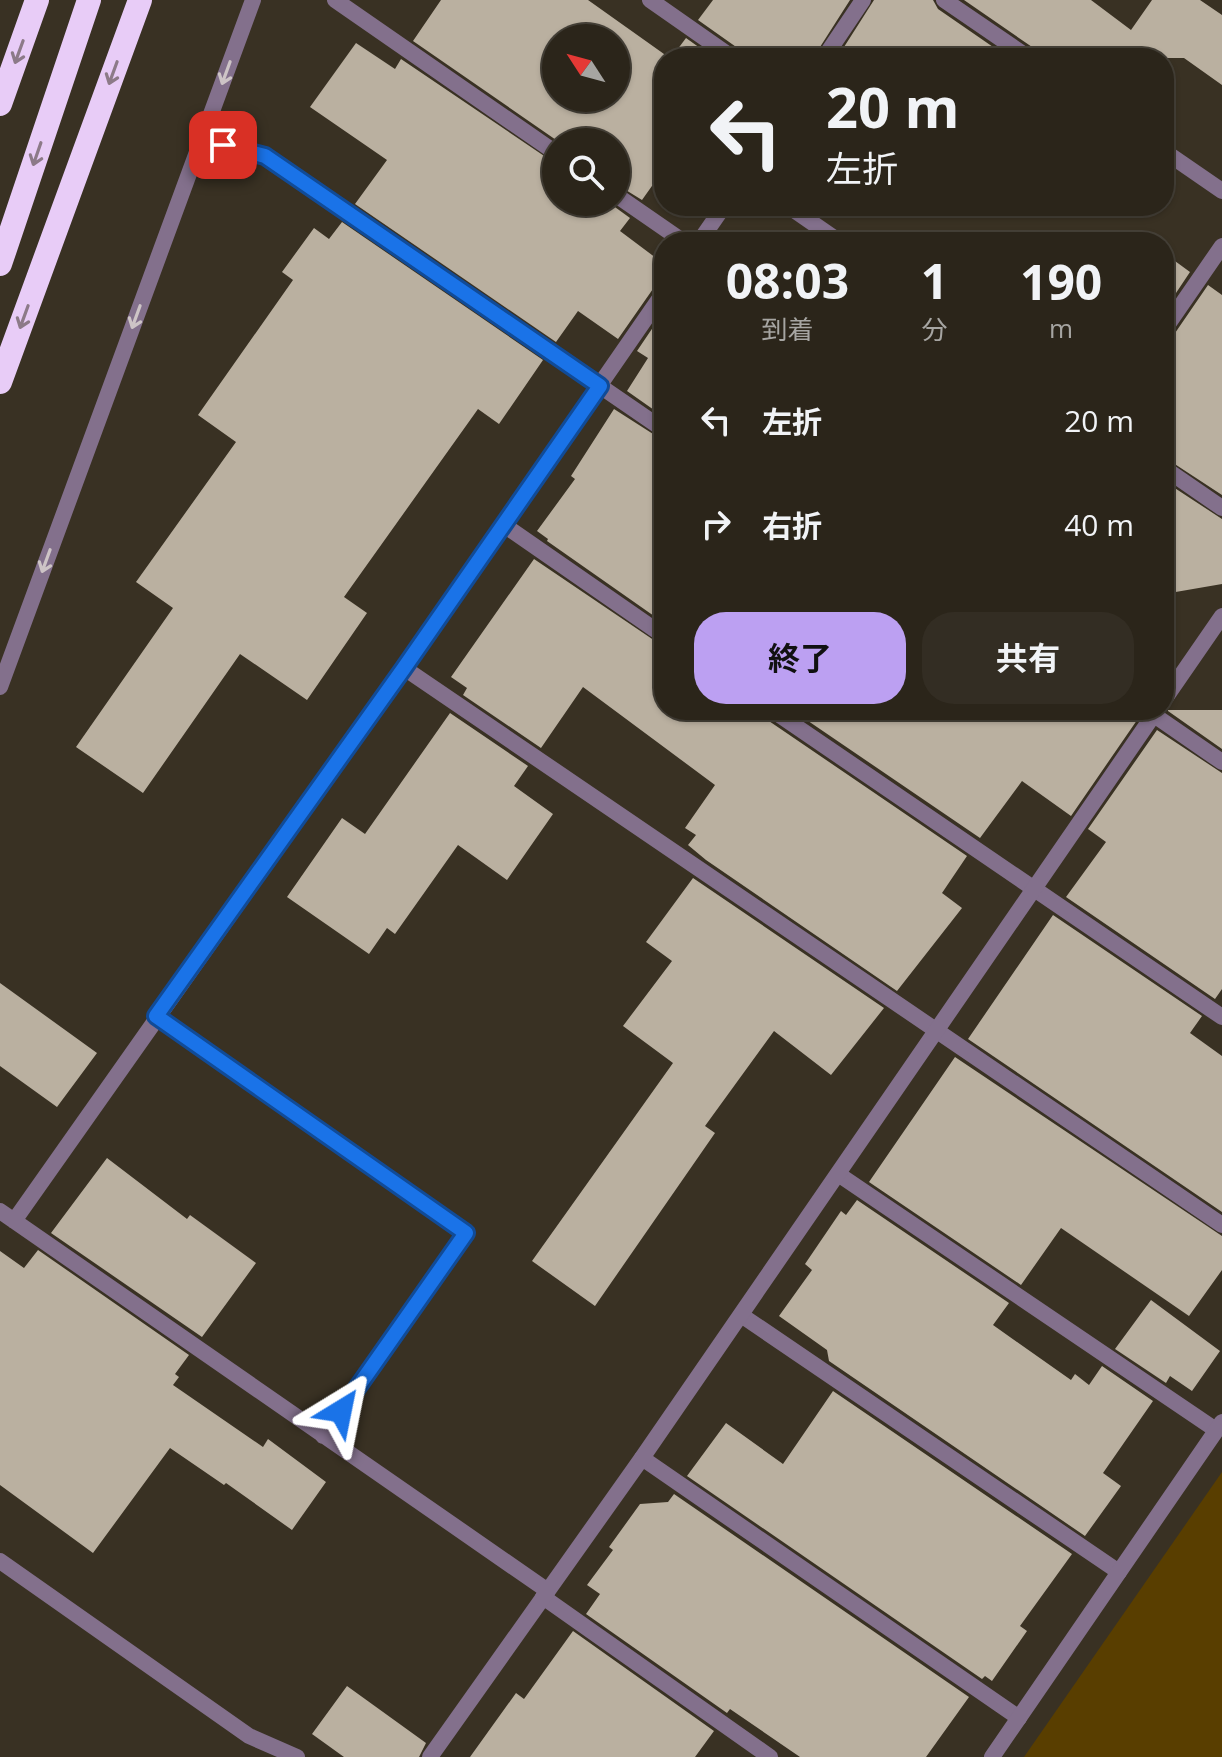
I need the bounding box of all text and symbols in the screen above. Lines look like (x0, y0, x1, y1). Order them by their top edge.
north arrow (542, 24, 630, 112)
map controls (542, 24, 630, 216)
one-way arrow (10, 39, 25, 64)
one-way arrow (105, 60, 119, 85)
one-way arrow (218, 60, 232, 85)
text: 20 m (826, 68, 960, 144)
icon: left (694, 80, 798, 184)
pin (189, 111, 257, 179)
icon: arrive (201, 123, 245, 167)
button: search (542, 128, 630, 216)
one-way arrow (29, 140, 44, 166)
text: 左折 (826, 144, 898, 193)
text: 08:03 (726, 248, 849, 313)
text: 1 (921, 248, 948, 313)
text: 190 (1020, 249, 1102, 314)
one-way arrow (15, 304, 30, 329)
one-way arrow (128, 304, 142, 329)
text: m (1049, 310, 1073, 346)
text: 到着 (761, 311, 813, 347)
text: 分 (922, 311, 948, 347)
icon: left (694, 398, 738, 442)
text: 20 m (1064, 400, 1134, 441)
text: 左折 (762, 401, 822, 442)
icon: right (694, 502, 738, 546)
text: 40 m (1064, 504, 1134, 545)
text: 右折 (762, 505, 822, 546)
one-way arrow (38, 548, 53, 573)
button: 終了 (694, 612, 906, 704)
button: 共有 (922, 612, 1134, 704)
position arrow (299, 1369, 383, 1453)

